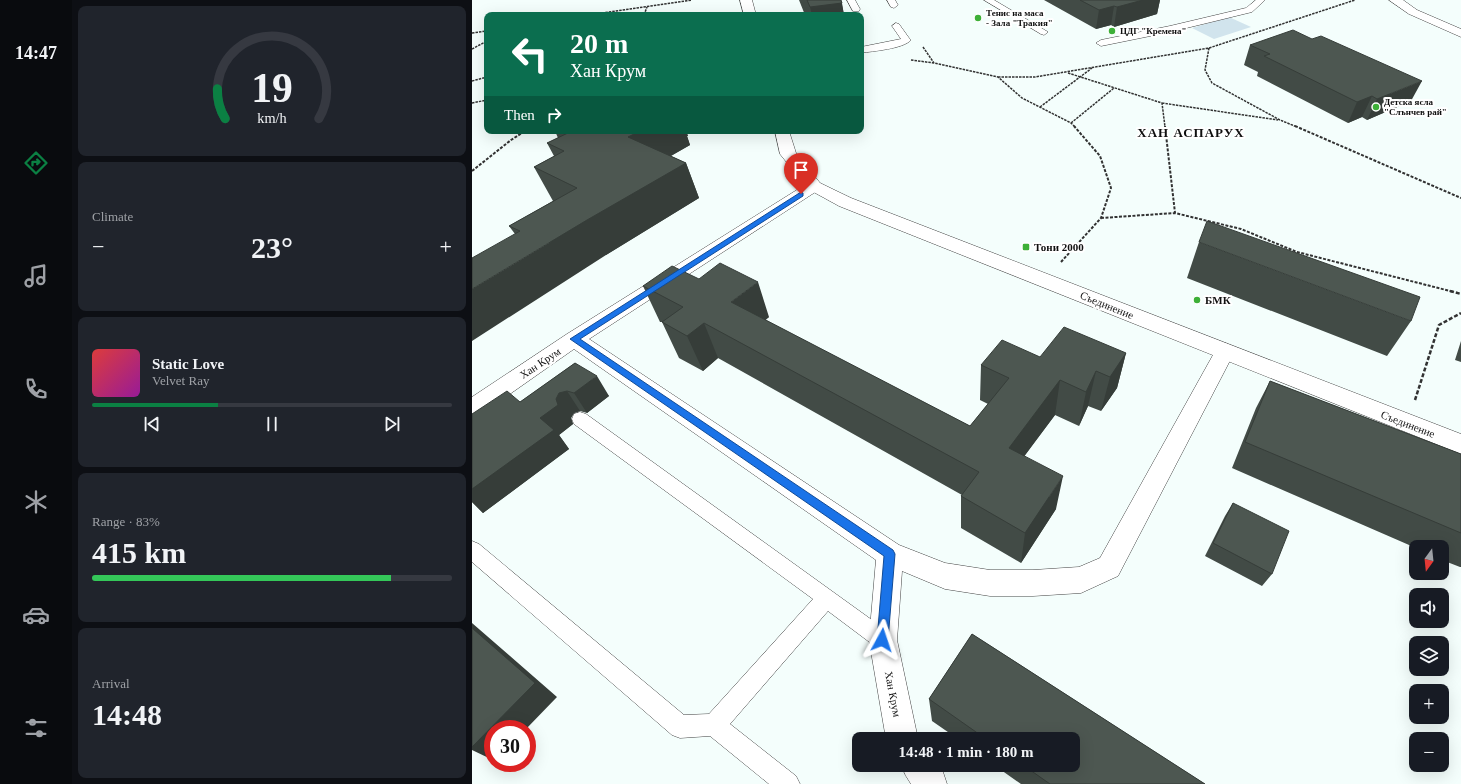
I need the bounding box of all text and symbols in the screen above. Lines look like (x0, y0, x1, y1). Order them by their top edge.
place label: Тенис на маса - Зала "Тракия" (986, 8, 1053, 28)
marker: Тенис на маса - Зала "Тракия" (973, 13, 983, 23)
marker: ЦДГ "Кремена" (1107, 26, 1117, 36)
place label: ЦДГ "Кремена" (1120, 26, 1187, 36)
icon: left (504, 28, 556, 80)
text: 20 m (570, 28, 628, 59)
text: 14:47 (15, 43, 57, 63)
text: Хан Крум (570, 61, 646, 81)
text: 19 (251, 65, 293, 111)
place label: Детска ясла "Слънчев рай" (1384, 97, 1447, 117)
marker: Детска ясла "Слънчев рай" (1371, 102, 1381, 112)
icon: right (543, 104, 565, 126)
text: Then (504, 107, 535, 123)
text: km/h (257, 109, 287, 125)
district label: ХАН АСПАРУХ (1137, 125, 1245, 140)
icon: directions (22, 149, 50, 177)
pin (784, 153, 818, 194)
icon: arrive (790, 159, 812, 181)
text: Climate (92, 209, 133, 224)
text: 23° (251, 231, 293, 264)
text: − (92, 234, 104, 259)
text: + (440, 234, 452, 259)
place label: Тони 2000 (1034, 241, 1084, 253)
marker: Тони 2000 (1021, 242, 1031, 252)
icon: music (22, 262, 50, 290)
street label: Съединение (1078, 289, 1136, 321)
place label: БМК (1205, 294, 1231, 306)
marker: БМК (1192, 295, 1202, 305)
street label: Хан Крум (517, 345, 563, 381)
text: Static Love (152, 356, 224, 372)
text: Velvet Ray (152, 373, 209, 388)
icon: phone (22, 375, 50, 403)
street label: Съединение (1379, 408, 1437, 440)
icon: previous (141, 413, 163, 435)
icon: pause (261, 413, 283, 435)
icon: next (381, 413, 403, 435)
icon: climate (22, 488, 50, 516)
text: Range · 83% (92, 514, 160, 529)
text: 415 km (92, 536, 186, 569)
north arrow (1409, 540, 1449, 580)
map controls (1409, 540, 1449, 772)
button: sound (1409, 588, 1449, 628)
icon: car (22, 601, 50, 629)
position arrow (861, 619, 903, 661)
button: layers (1409, 636, 1449, 676)
street label: Хан Крум (883, 670, 903, 718)
text: Arrival (92, 676, 130, 691)
button: + (1409, 684, 1449, 724)
text: 14:48 (92, 698, 162, 731)
icon: filters (22, 714, 50, 742)
speed limit sign: 30 (484, 720, 536, 772)
button: − (1409, 732, 1449, 772)
text: 14:48 · 1 min · 180 m (899, 744, 1034, 760)

